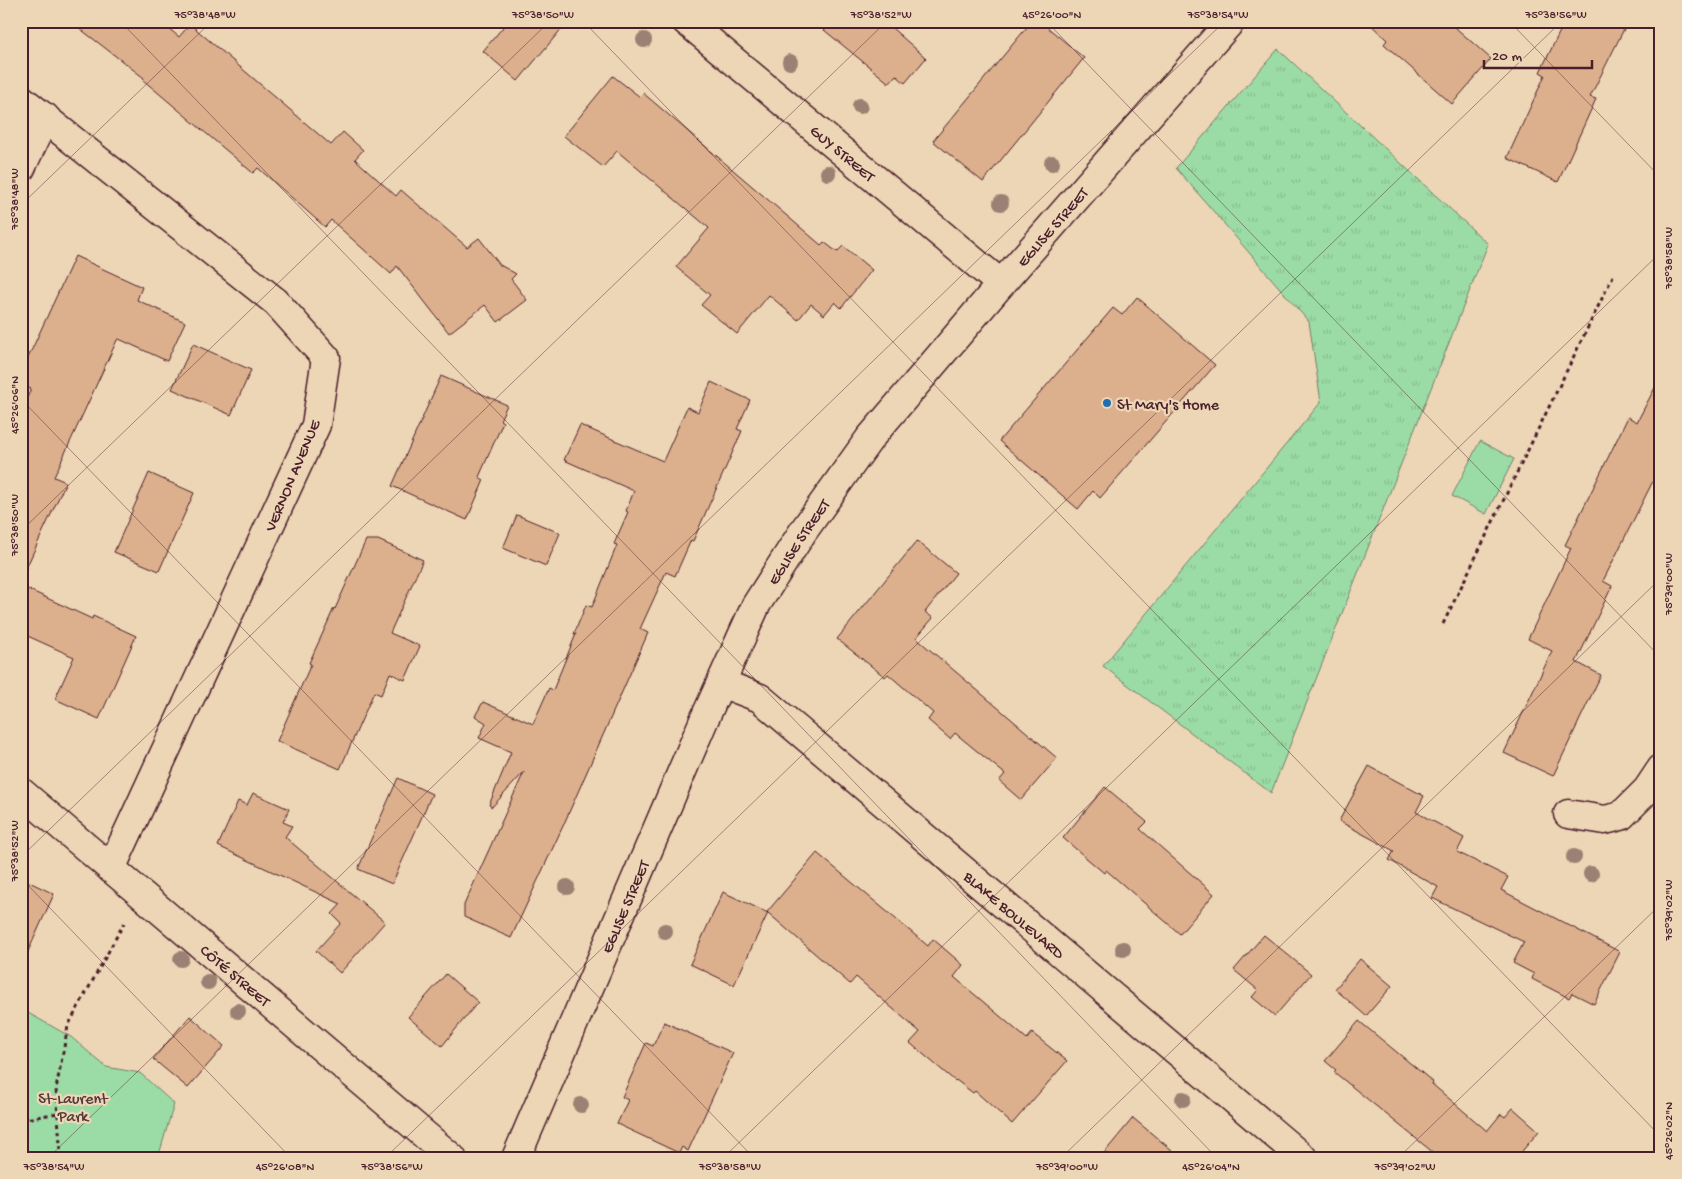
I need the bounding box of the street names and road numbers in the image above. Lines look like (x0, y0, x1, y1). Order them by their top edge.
street label: GUY STREET (805, 123, 878, 188)
street label: EGLISE STREET (1014, 184, 1094, 272)
street label: VERNON AVENUE (262, 417, 327, 536)
street label: EGLISE STREET (765, 496, 836, 590)
street label: EGLISE STREET (599, 858, 656, 957)
street label: BLAKE BOULEVARD (958, 868, 1067, 965)
street label: CÔTÉ STREET (195, 942, 273, 1013)

